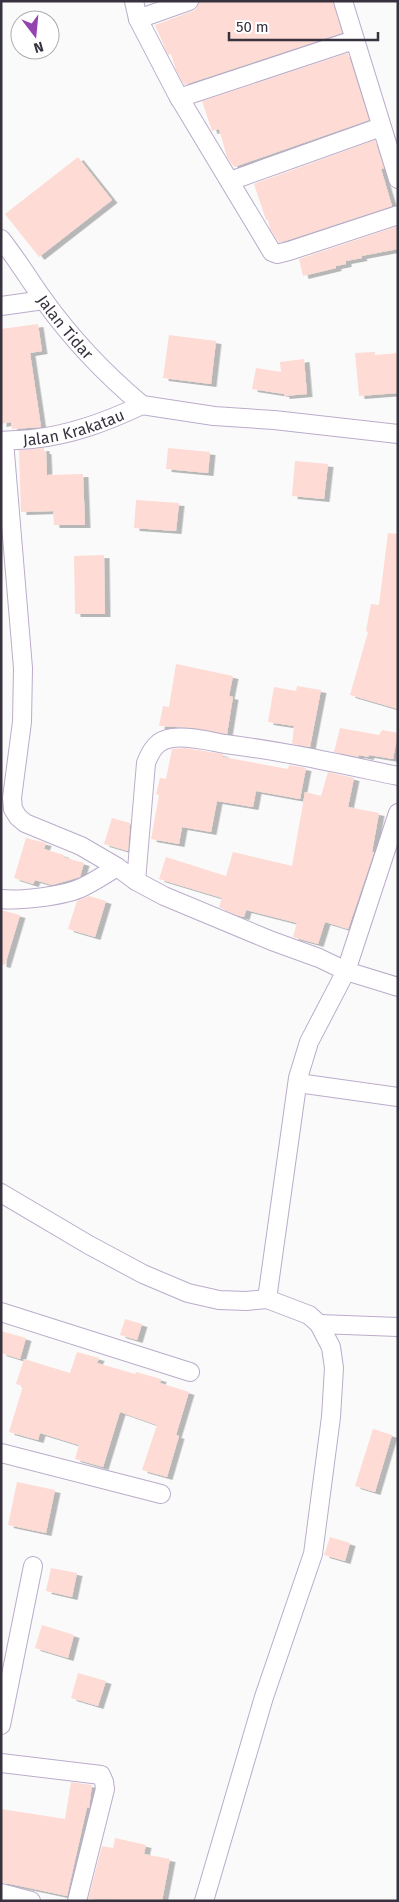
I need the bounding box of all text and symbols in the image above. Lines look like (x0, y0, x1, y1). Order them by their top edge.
north arrow (10, 10, 60, 60)
scale bar (229, 10, 378, 42)
text: 50 m (236, 18, 269, 36)
text: N (32, 38, 45, 56)
street label: Jalan Tidar (33, 291, 98, 364)
street label: Jalan Krakatau (22, 405, 127, 450)

